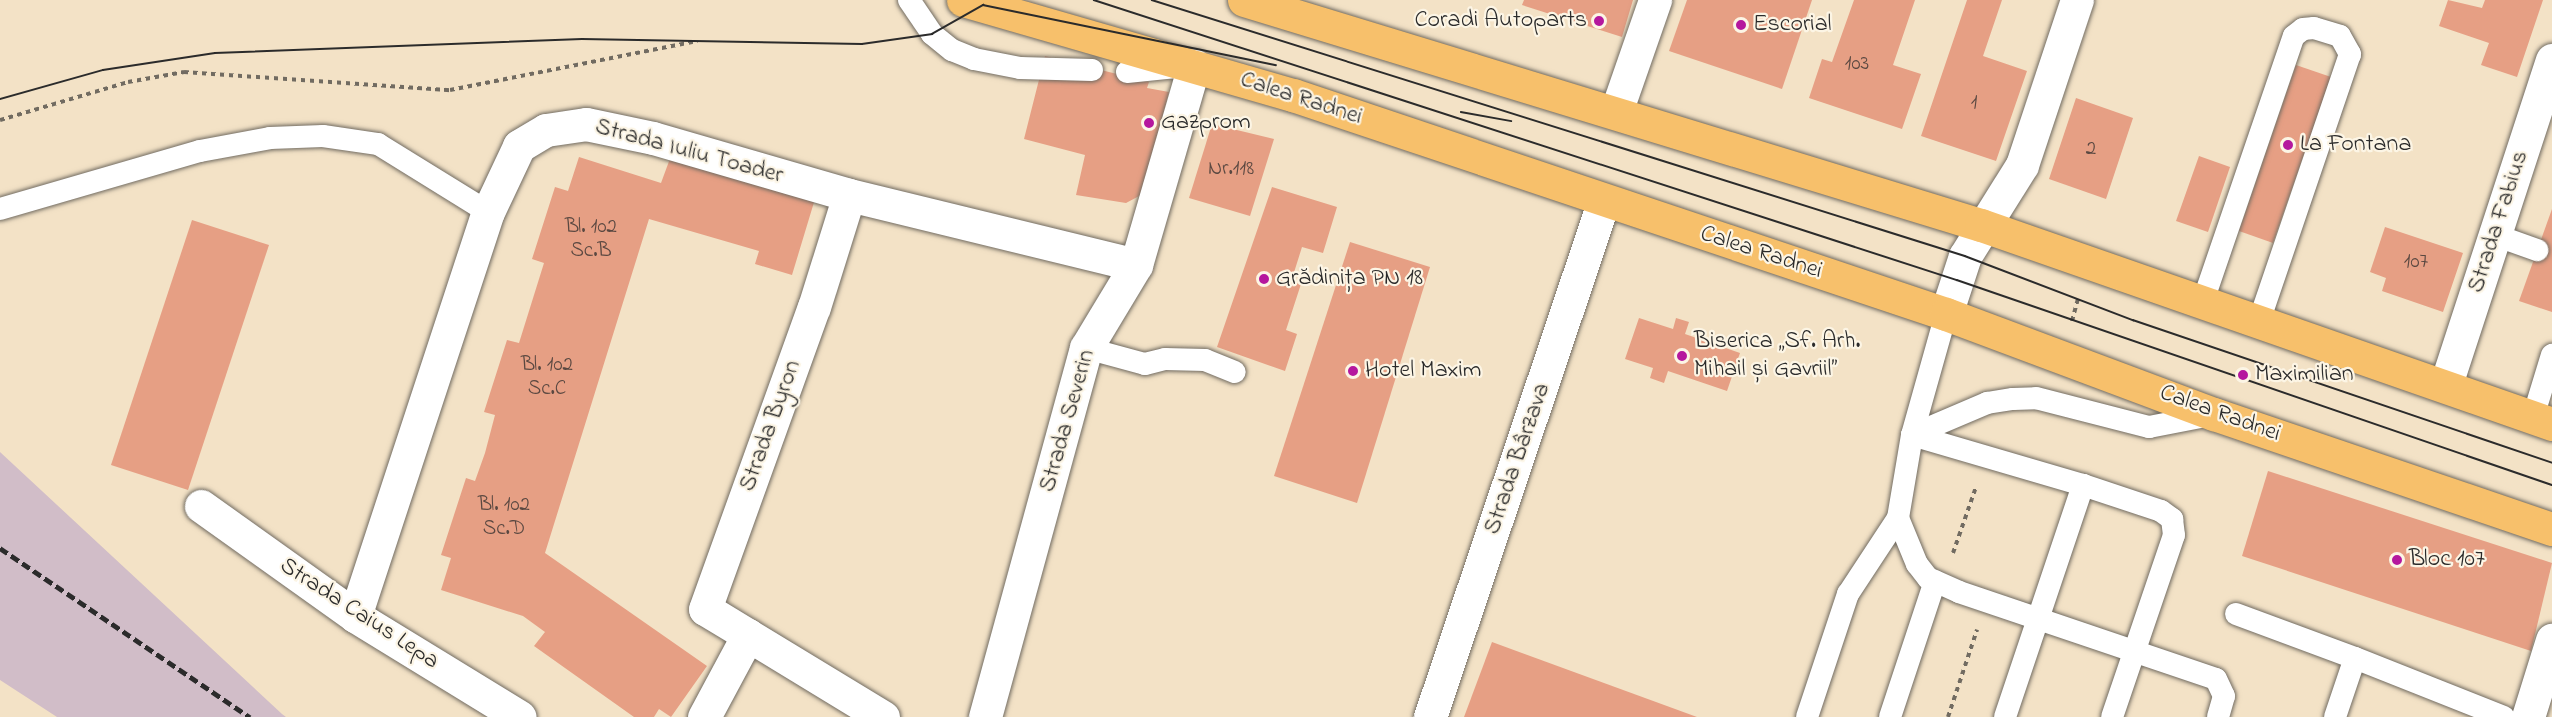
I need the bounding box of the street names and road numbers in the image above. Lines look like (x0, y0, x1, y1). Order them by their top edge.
street label: Calea Radnei (1236, 66, 1366, 132)
street label: Strada Iuliu Toader (592, 113, 786, 191)
street label: Strada Fabius (2462, 147, 2536, 297)
street label: Calea Radnei (1696, 220, 1826, 286)
street label: Strada Severin (1034, 346, 1102, 496)
street label: Strada Byron (734, 356, 808, 496)
street label: Calea Radnei (2156, 379, 2284, 449)
street label: Strada Bârzava (1479, 380, 1557, 538)
street label: Strada Caius Lepa (274, 552, 444, 676)

